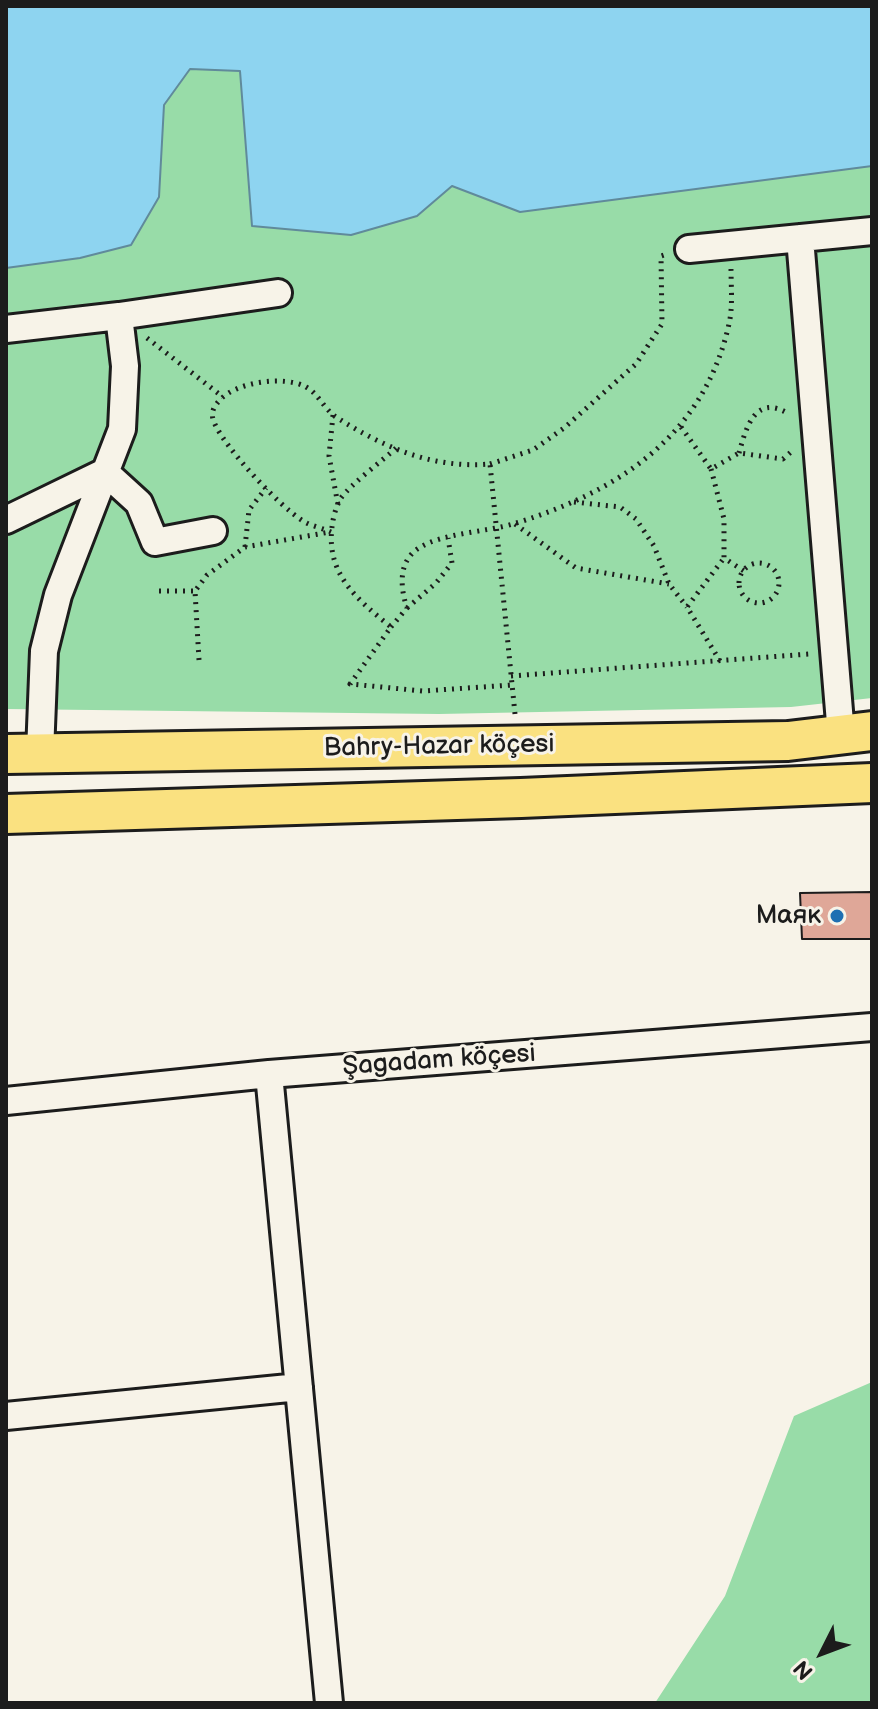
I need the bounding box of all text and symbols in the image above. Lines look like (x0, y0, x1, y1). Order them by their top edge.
street label: Bahry-Hazar köçesi (323, 729, 555, 765)
place label: Маяк (756, 900, 821, 932)
marker: Маяк (828, 907, 846, 925)
street label: Şagadam köçesi (341, 1039, 537, 1083)
north arrow (782, 1613, 862, 1693)
text: N (788, 1654, 819, 1685)

